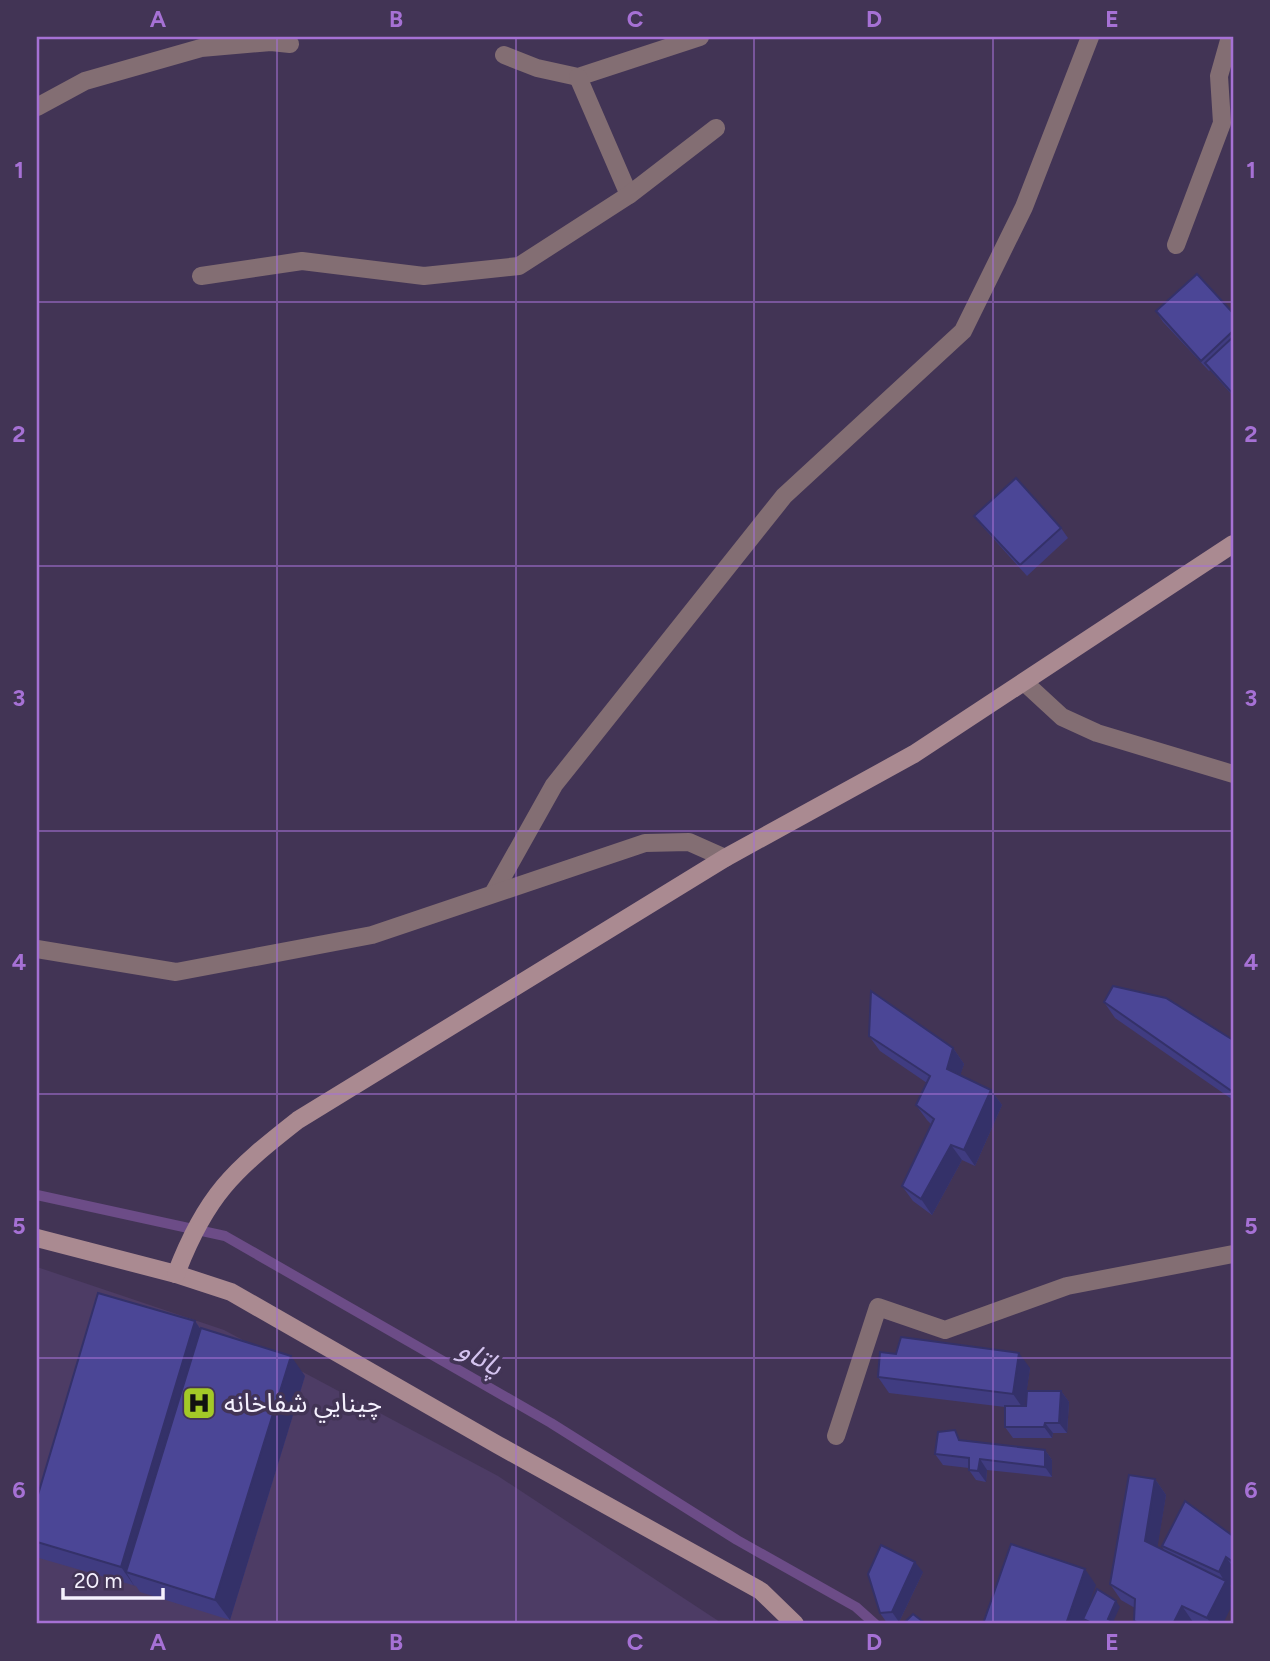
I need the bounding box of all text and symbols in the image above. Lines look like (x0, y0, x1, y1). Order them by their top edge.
text: A (150, 5, 167, 33)
text: B (389, 5, 403, 33)
text: C (627, 5, 644, 33)
text: D (866, 5, 882, 33)
text: E (1105, 5, 1119, 33)
text: 1 (14, 156, 24, 184)
text: 1 (1246, 156, 1256, 184)
text: 2 (12, 420, 26, 448)
text: 2 (1244, 420, 1258, 448)
text: 3 (13, 684, 25, 712)
text: 3 (1245, 684, 1257, 712)
text: 4 (12, 948, 26, 976)
text: 4 (1244, 948, 1258, 976)
text: 5 (12, 1212, 26, 1240)
text: 5 (1244, 1212, 1258, 1240)
water label: پاتاو (452, 1331, 510, 1385)
hospital icon: چينايي شفاخانه (180, 1384, 218, 1422)
place label: چينايي شفاخانه (224, 1387, 382, 1423)
text: 6 (12, 1476, 26, 1504)
text: 6 (1244, 1476, 1258, 1504)
scale bar (63, 1556, 163, 1600)
text: 20 m (74, 1568, 122, 1593)
text: A (150, 1628, 167, 1656)
text: B (389, 1628, 403, 1656)
text: C (627, 1628, 644, 1656)
text: D (866, 1628, 882, 1656)
text: E (1105, 1628, 1119, 1656)

